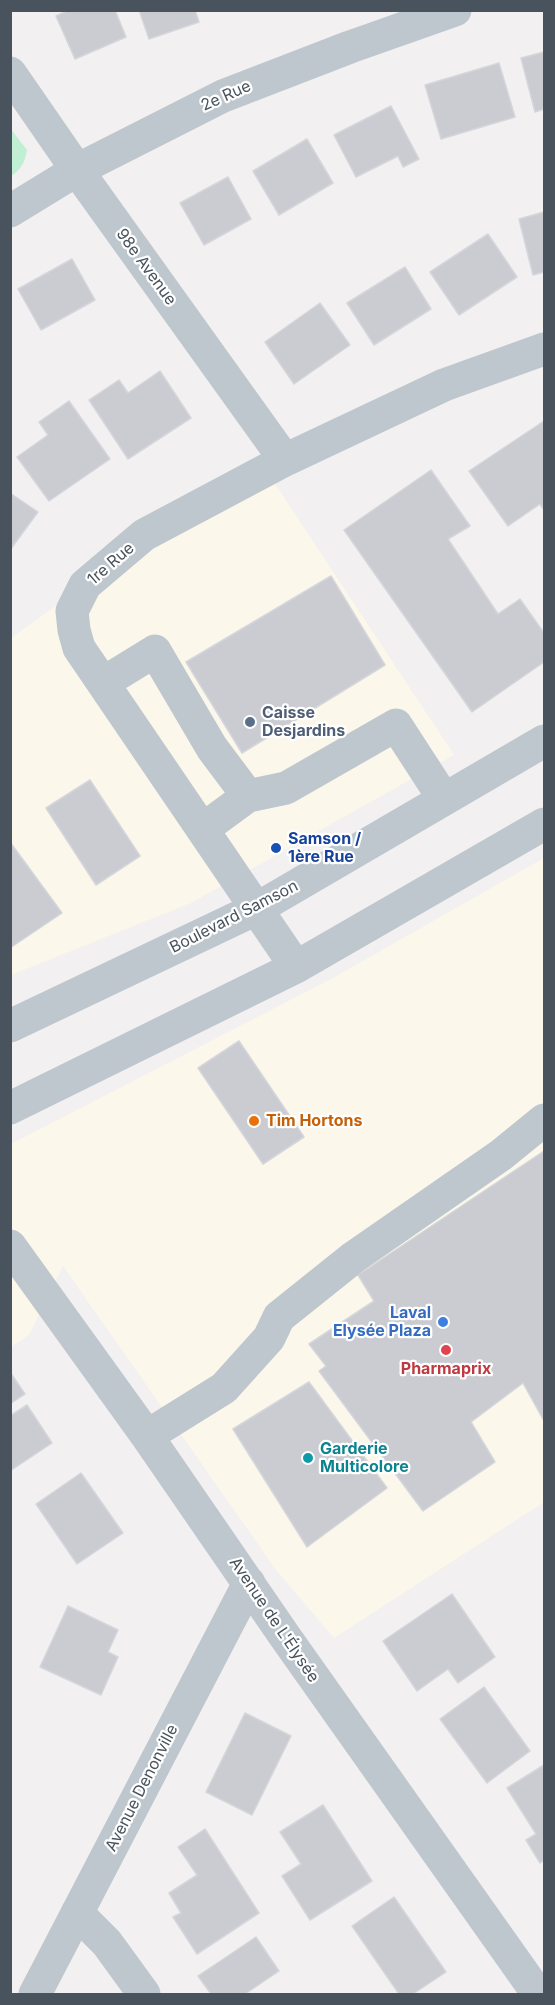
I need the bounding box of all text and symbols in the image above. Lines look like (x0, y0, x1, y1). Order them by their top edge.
street label: 2e Rue (198, 77, 254, 115)
street label: 98e Avenue (112, 225, 180, 309)
street label: 1re Rue (84, 539, 138, 589)
place label: Caisse Desjardins (262, 703, 345, 741)
marker: Caisse Desjardins (243, 715, 257, 729)
place label: Samson / 1ère Rue (288, 829, 361, 867)
marker: Samson / 1ère Rue (269, 841, 283, 855)
street label: Boulevard Samson (167, 876, 301, 958)
place label: Tim Hortons (266, 1111, 362, 1131)
marker: Tim Hortons (247, 1114, 261, 1128)
place label: Laval Elysée Plaza (333, 1303, 431, 1341)
marker: Laval Elysée Plaza (436, 1315, 450, 1329)
marker: Pharmaprix (439, 1343, 453, 1357)
place label: Pharmaprix (401, 1359, 491, 1379)
place label: Garderie Multicolore (320, 1439, 409, 1477)
marker: Garderie Multicolore (301, 1451, 315, 1465)
street label: Avenue de L'Élysée (225, 1554, 323, 1686)
street label: Avenue Denonville (102, 1721, 182, 1855)

